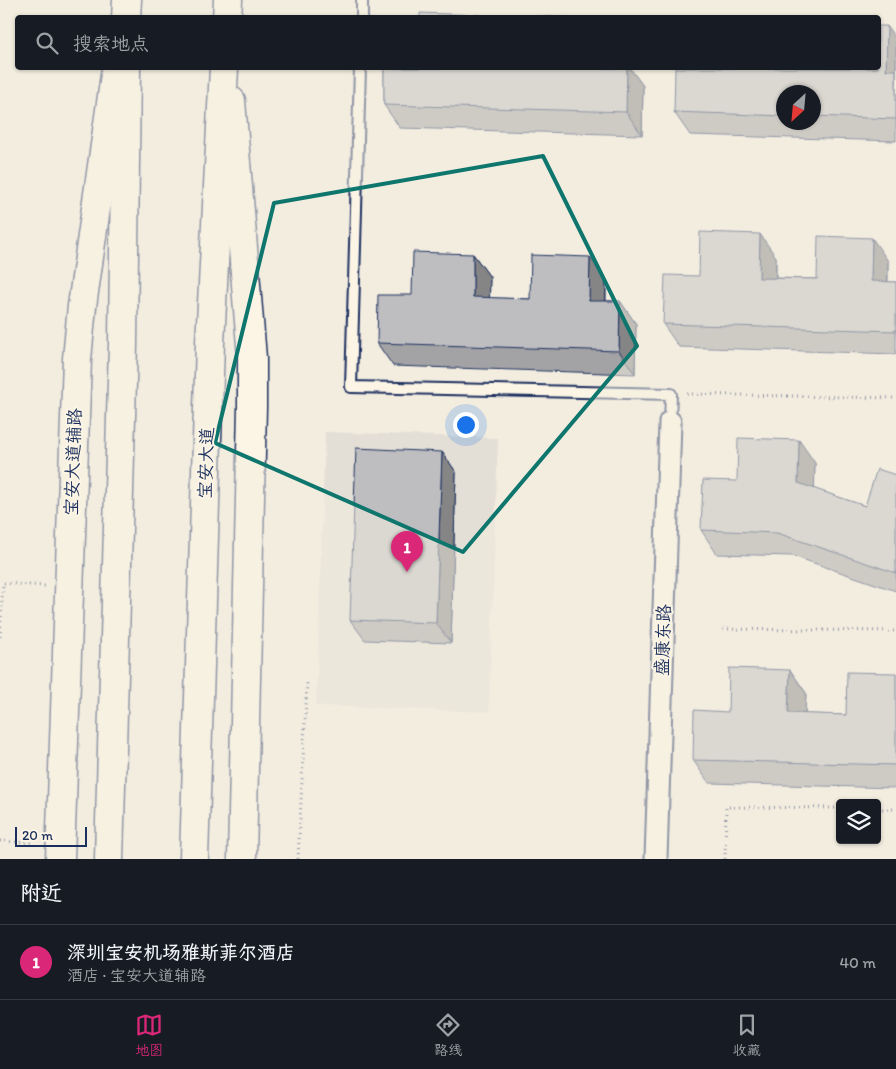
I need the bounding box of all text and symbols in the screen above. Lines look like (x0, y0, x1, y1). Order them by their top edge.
search box (15, 15, 881, 70)
icon: search (33, 29, 61, 57)
text: 搜索地点 (73, 32, 149, 55)
north arrow (776, 85, 821, 130)
street label: 宝安大道辅路 (60, 408, 86, 516)
your location (453, 412, 479, 438)
street label: 宝安大道 (194, 427, 218, 499)
pin: 1 (391, 531, 423, 572)
street label: 盛康东路 (651, 604, 675, 676)
map controls (836, 799, 881, 844)
button: layers (836, 799, 881, 844)
scale bar (15, 824, 88, 847)
text: 20 m (22, 827, 53, 844)
text: 附近 (20, 880, 62, 905)
text: 深圳宝安机场雅斯菲尔酒店 (67, 941, 295, 964)
text: 1 (32, 953, 40, 972)
text: 40 m (839, 953, 876, 972)
text: 酒店 · 宝安大道辅路 (67, 966, 206, 985)
tab: 地图 (135, 1011, 163, 1059)
tab: 路线 (434, 1011, 462, 1059)
tab: 收藏 (733, 1011, 761, 1059)

